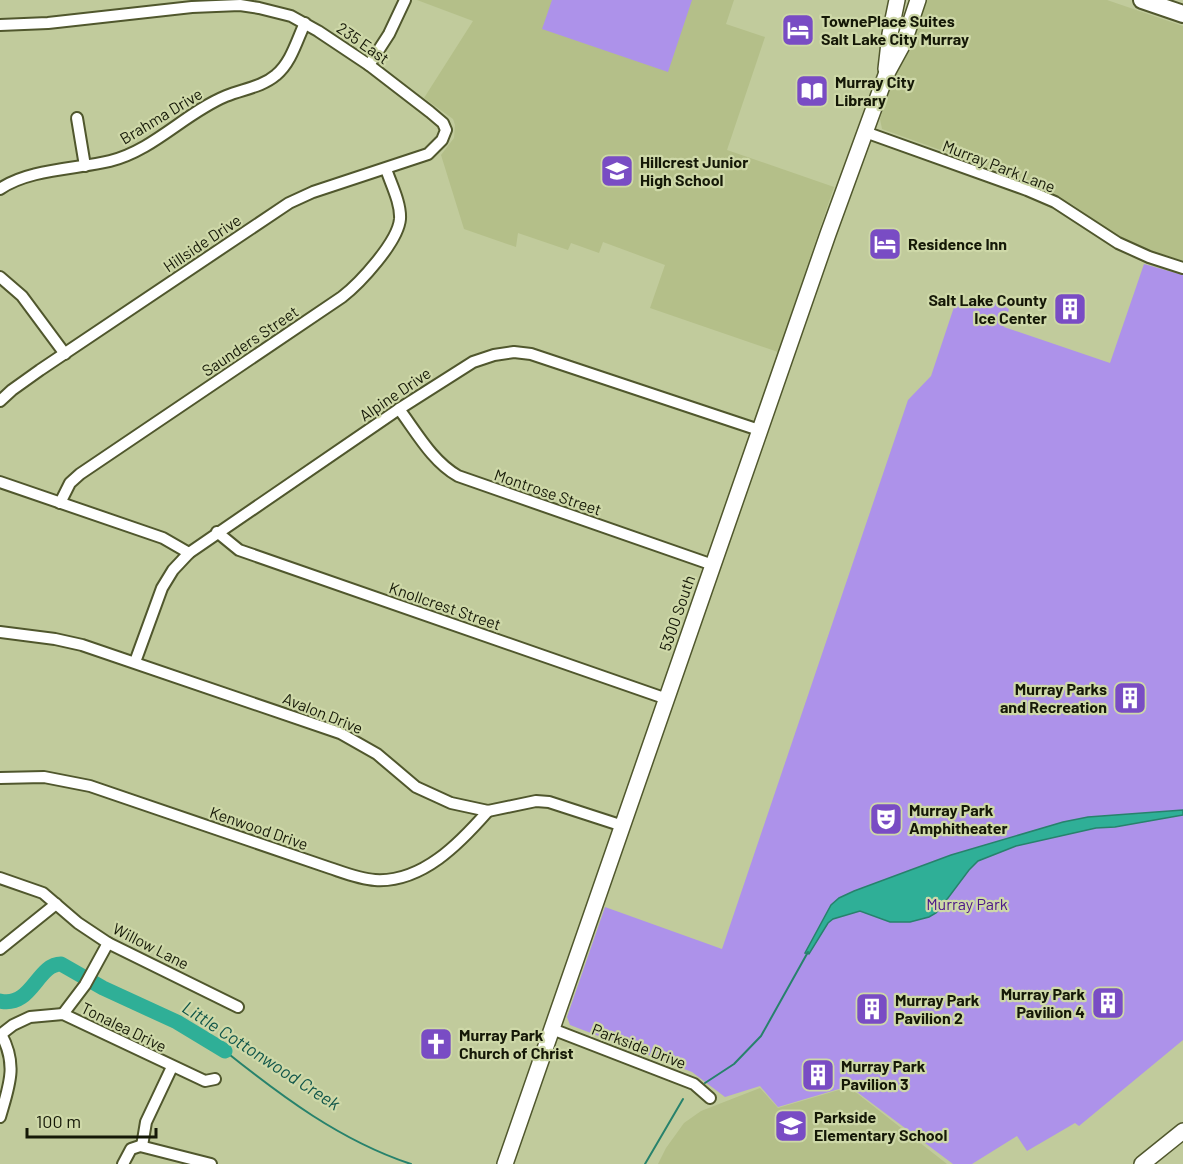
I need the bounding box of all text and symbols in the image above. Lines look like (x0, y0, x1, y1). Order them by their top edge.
place label: TownePlace Suites Salt Lake City Murray (821, 11, 969, 48)
hotel icon: TownePlace Suites Salt Lake City Murray (780, 12, 816, 48)
street label: 235 East (333, 18, 393, 67)
place label: Murray City Library (835, 72, 915, 109)
library icon: Murray City Library (794, 73, 830, 109)
street label: Brahma Drive (116, 84, 205, 148)
street label: Murray Park Lane (940, 135, 1058, 196)
place label: Hillcrest Junior High School (640, 152, 748, 189)
school or university icon: Hillcrest Junior High School (599, 153, 635, 189)
street label: Hillside Drive (159, 210, 244, 276)
hotel icon: Residence Inn (867, 226, 903, 262)
place label: Residence Inn (908, 234, 1007, 253)
place label: Salt Lake County Ice Center (928, 290, 1047, 327)
building icon: Salt Lake County Ice Center (1052, 291, 1088, 327)
street label: Saunders Street (198, 301, 302, 380)
street label: Alpine Drive (355, 363, 434, 424)
street label: Montrose Street (492, 464, 604, 519)
street label: 5300 South (655, 572, 698, 653)
street label: Knollcrest Street (387, 577, 504, 634)
place label: Murray Parks and Recreation (1000, 679, 1107, 716)
building icon: Murray Parks and Recreation (1112, 680, 1148, 716)
street label: Avalon Drive (280, 688, 366, 737)
place label: Murray Park Amphitheater (909, 800, 1008, 837)
theatre icon: Murray Park Amphitheater (868, 801, 904, 837)
street label: Kenwood Drive (207, 802, 311, 853)
park label: Murray Park (926, 894, 1008, 913)
street label: Willow Lane (110, 918, 192, 973)
place label: Murray Park Pavilion 4 (1001, 984, 1085, 1021)
building icon: Murray Park Pavilion 4 (1090, 985, 1126, 1021)
place label: Murray Park Pavilion 2 (895, 990, 980, 1027)
building icon: Murray Park Pavilion 2 (854, 991, 890, 1027)
water label: Little Cottonwood Creek (179, 996, 345, 1115)
street label: Tonalea Drive (78, 998, 170, 1055)
street label: Parkside Drive (589, 1019, 689, 1072)
place label: Murray Park Church of Christ (459, 1025, 574, 1062)
church icon: Murray Park Church of Christ (418, 1026, 454, 1062)
place label: Murray Park Pavilion 3 (841, 1056, 926, 1093)
building icon: Murray Park Pavilion 3 (800, 1057, 836, 1093)
scale bar (27, 1101, 156, 1139)
place label: Parkside Elementary School (814, 1107, 948, 1144)
school or university icon: Parkside Elementary School (773, 1108, 809, 1144)
text: 100 m (36, 1110, 81, 1132)

